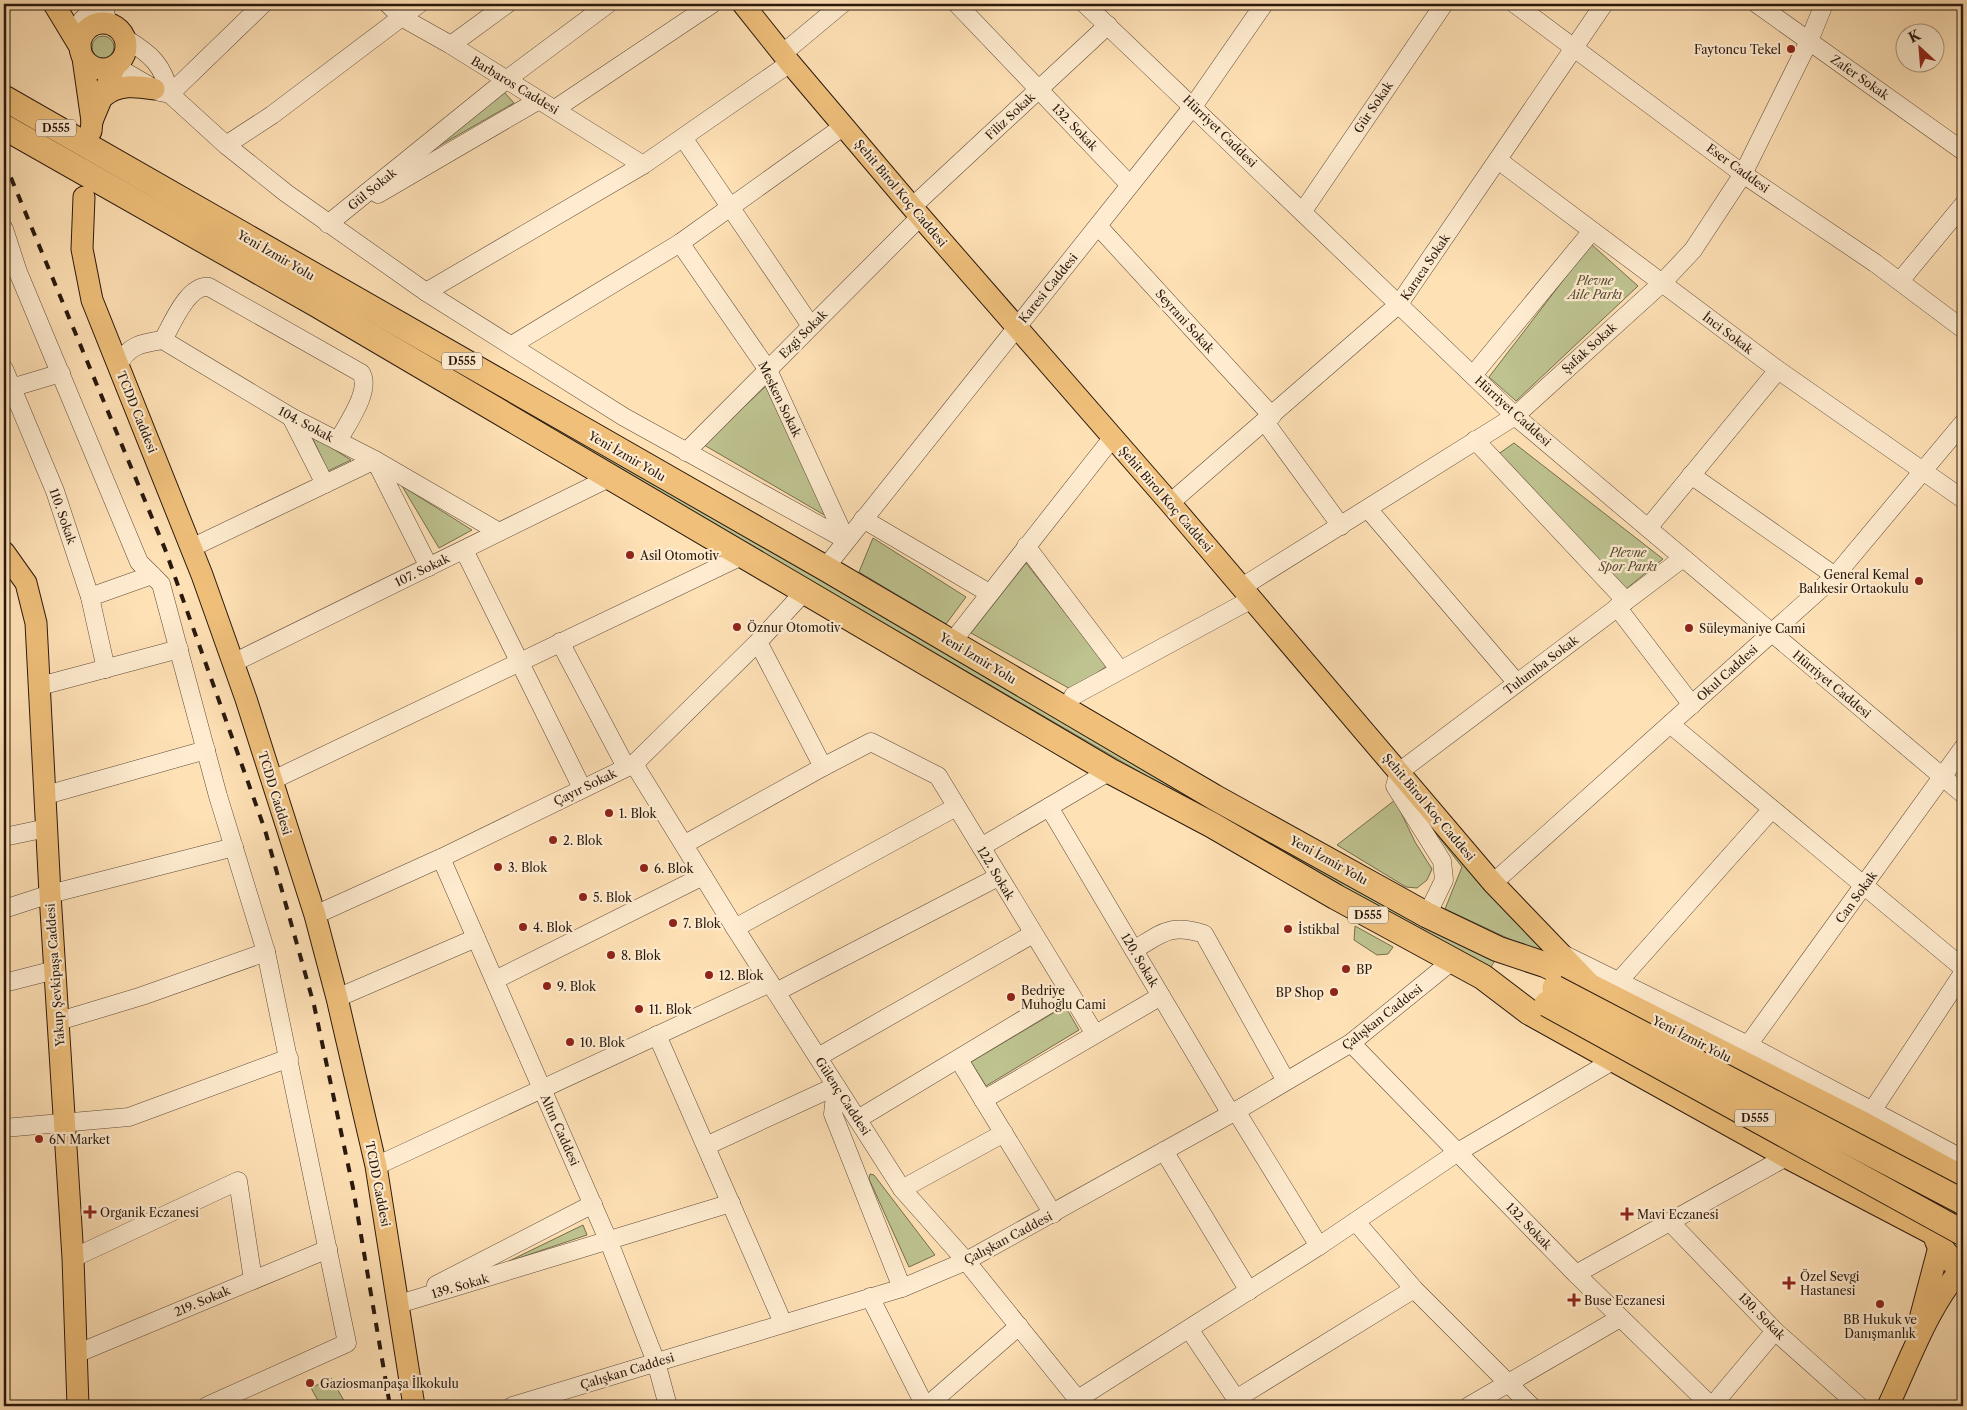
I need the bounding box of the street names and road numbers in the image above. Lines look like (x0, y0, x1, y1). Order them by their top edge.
street label: Zafer Sokak (1828, 51, 1893, 103)
street label: Barbaros Caddesi (468, 53, 562, 117)
street label: Gür Sokak (1350, 77, 1396, 136)
street label: Filiz Sokak (982, 88, 1039, 143)
street label: Hürriyet Caddesi (1180, 92, 1260, 170)
street label: 132. Sokak (1049, 100, 1102, 154)
road number: D555 (36, 120, 76, 136)
street label: Şehit Birol Koç Caddesi (852, 136, 950, 250)
street label: Eser Caddesi (1704, 140, 1773, 196)
street label: Gül Sokak (345, 164, 400, 213)
street label: Yeni İzmir Yolu (234, 225, 318, 283)
street label: Karaca Sokak (1397, 230, 1453, 303)
street label: Karesi Caddesi (1015, 250, 1081, 326)
street label: Seyrani Sokak (1152, 286, 1218, 357)
street label: Ezgi Sokak (776, 306, 831, 361)
street label: İnci Sokak (1700, 308, 1758, 358)
street label: Şafak Sokak (1559, 319, 1620, 376)
road number: D555 (442, 352, 482, 370)
street label: Mesken Sokak (755, 359, 805, 440)
street label: TCDD Caddesi (114, 369, 160, 455)
street label: Hürriyet Caddesi (1472, 373, 1554, 449)
street label: 104. Sokak (276, 403, 337, 445)
street label: Yeni İzmir Yolu (585, 426, 669, 484)
street label: Şehit Birol Koç Caddesi (1116, 443, 1216, 555)
street label: 110. Sokak (46, 486, 80, 547)
street label: 107. Sokak (392, 550, 453, 590)
street label: Yeni İzmir Yolu (936, 628, 1020, 687)
street label: Tulumba Sokak (1501, 632, 1582, 698)
street label: Okul Caddesi (1693, 642, 1761, 704)
street label: Hürriyet Caddesi (1790, 647, 1874, 721)
street label: TCDD Caddesi (255, 749, 295, 837)
street label: Şehit Birol Koç Caddesi (1380, 750, 1478, 864)
street label: Çayır Sokak (551, 765, 620, 809)
street label: Yeni İzmir Yolu (1287, 831, 1372, 888)
street label: 122. Sokak (974, 844, 1018, 903)
street label: Can Sokak (1832, 867, 1881, 926)
street label: Yakup Şevkipaşa Caddesi (42, 903, 68, 1048)
road number: D555 (1348, 906, 1388, 924)
street label: 120. Sokak (1118, 930, 1162, 991)
street label: Çalışkan Caddesi (1339, 981, 1425, 1053)
street label: Yeni İzmir Yolu (1649, 1011, 1735, 1066)
street label: Gülenç Caddesi (812, 1054, 874, 1138)
street label: Altın Caddesi (537, 1091, 583, 1168)
road number: D555 (1735, 1110, 1775, 1126)
street label: TCDD Caddesi (362, 1140, 394, 1228)
street label: 132. Sokak (1503, 1199, 1556, 1253)
street label: Çalışkan Caddesi (961, 1208, 1055, 1268)
street label: 139. Sokak (430, 1270, 491, 1301)
street label: 219. Sokak (172, 1282, 233, 1319)
street label: 130. Sokak (1736, 1290, 1789, 1343)
street label: Çalışkan Caddesi (578, 1349, 676, 1392)

